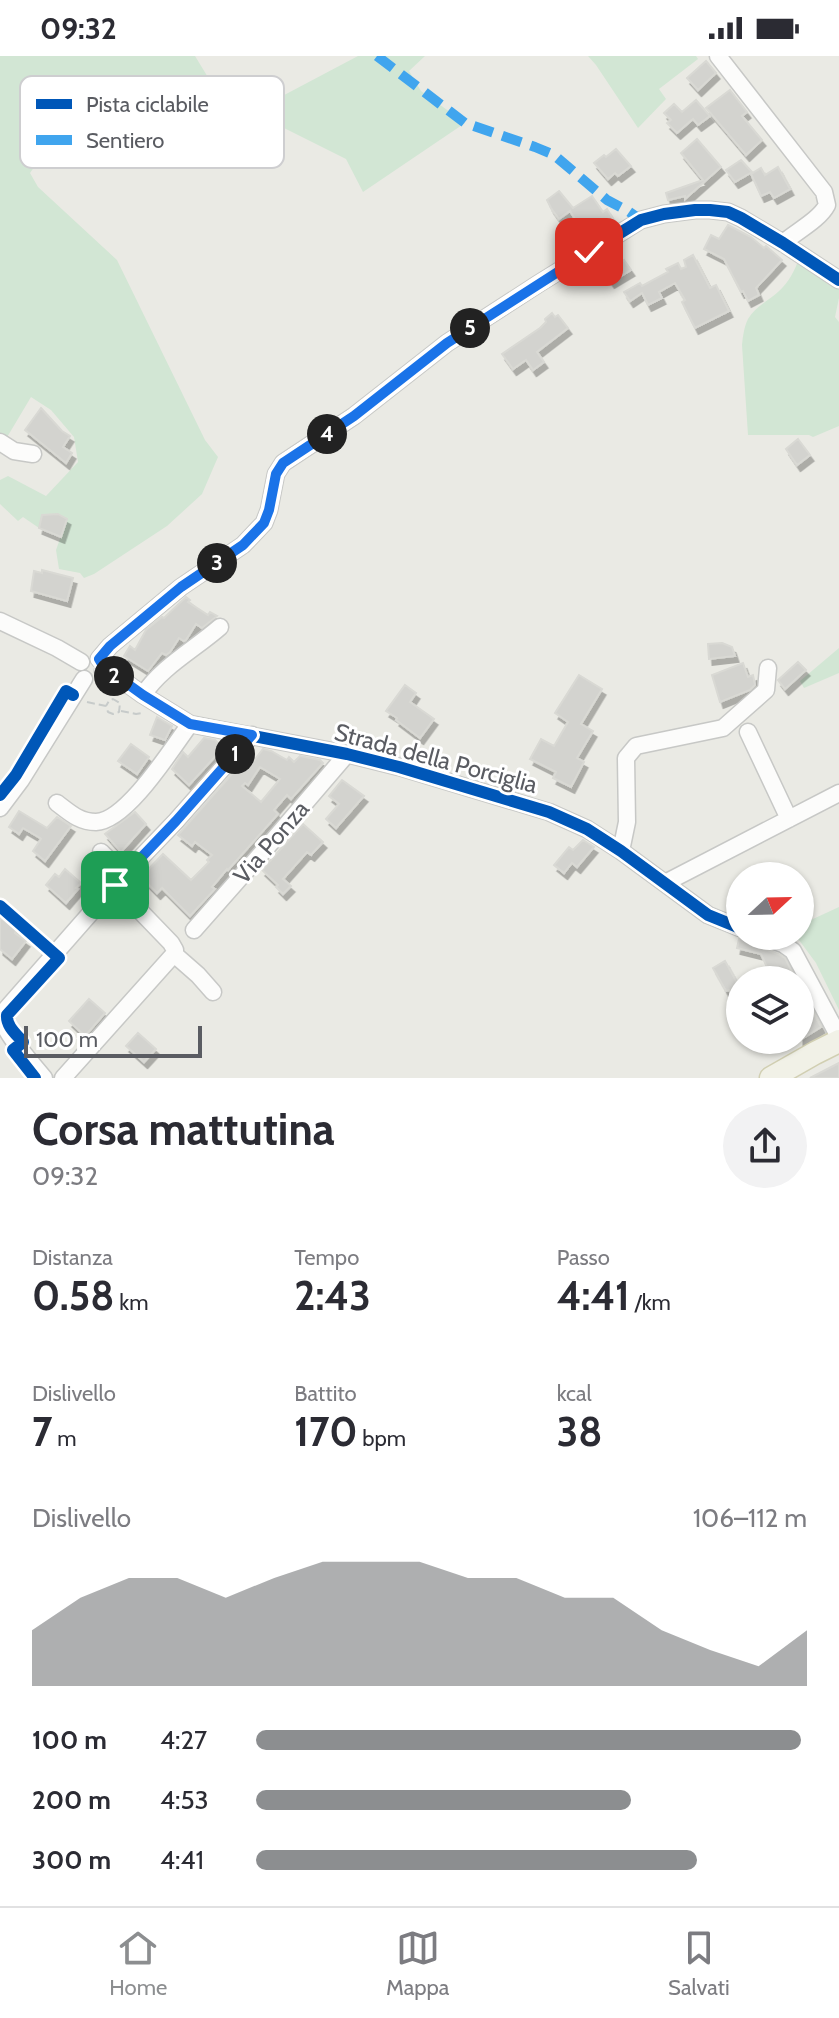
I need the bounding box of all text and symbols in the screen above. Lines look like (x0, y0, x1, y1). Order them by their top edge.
text: 09:32 (40, 10, 117, 47)
legend (20, 76, 284, 168)
text: Pista ciclabile (86, 91, 209, 118)
text: Sentiero (86, 127, 164, 154)
pin (555, 218, 623, 286)
icon: check (567, 230, 611, 274)
pin: 5 (450, 308, 490, 348)
text: 5 (464, 314, 476, 341)
pin: 4 (307, 414, 347, 454)
text: 4 (320, 420, 334, 447)
pin: 3 (197, 543, 237, 583)
text: 3 (211, 549, 223, 576)
pin: 2 (94, 656, 134, 696)
text: 2 (108, 662, 120, 689)
street label: Strada della Porciglia (331, 717, 541, 799)
pin: 1 (215, 734, 255, 774)
text: 1 (231, 740, 239, 767)
street label: Via Ponza (227, 794, 315, 889)
pin (81, 851, 149, 919)
north arrow (726, 862, 814, 950)
map controls (726, 862, 814, 1054)
icon: arrive (93, 863, 137, 907)
button: layers (726, 966, 814, 1054)
scale bar (24, 1022, 202, 1058)
text: 100 m (36, 1026, 98, 1053)
text: Corsa mattutina (32, 1103, 335, 1156)
button: share (723, 1104, 807, 1188)
text: 09:32 (32, 1160, 98, 1192)
text: Distanza (32, 1244, 113, 1271)
text: Tempo (294, 1244, 359, 1271)
text: Passo (557, 1244, 610, 1271)
text: 0.58 (32, 1271, 114, 1320)
text: 2:43 (294, 1271, 371, 1320)
text: 4:41 (557, 1271, 630, 1320)
text: km (114, 1289, 148, 1316)
text: /km (630, 1289, 671, 1316)
text: Dislivello (32, 1380, 116, 1407)
text: Battito (294, 1380, 357, 1407)
text: kcal (557, 1380, 592, 1407)
text: 7 (32, 1407, 52, 1456)
text: 170 (294, 1407, 357, 1456)
text: 38 (557, 1407, 602, 1456)
text: m (52, 1425, 77, 1452)
text: bpm (357, 1425, 406, 1452)
text: Dislivello (32, 1502, 131, 1534)
text: 106–112 m (693, 1502, 807, 1534)
text: 100 m (32, 1724, 107, 1756)
text: 4:27 (160, 1724, 207, 1756)
text: 200 m (32, 1784, 111, 1816)
text: 4:53 (160, 1784, 209, 1816)
text: 300 m (32, 1844, 111, 1876)
text: 4:41 (160, 1844, 204, 1876)
tab: Home (109, 1926, 167, 2001)
tab: Mappa (386, 1926, 449, 2001)
tab: Salvati (668, 1926, 730, 2001)

